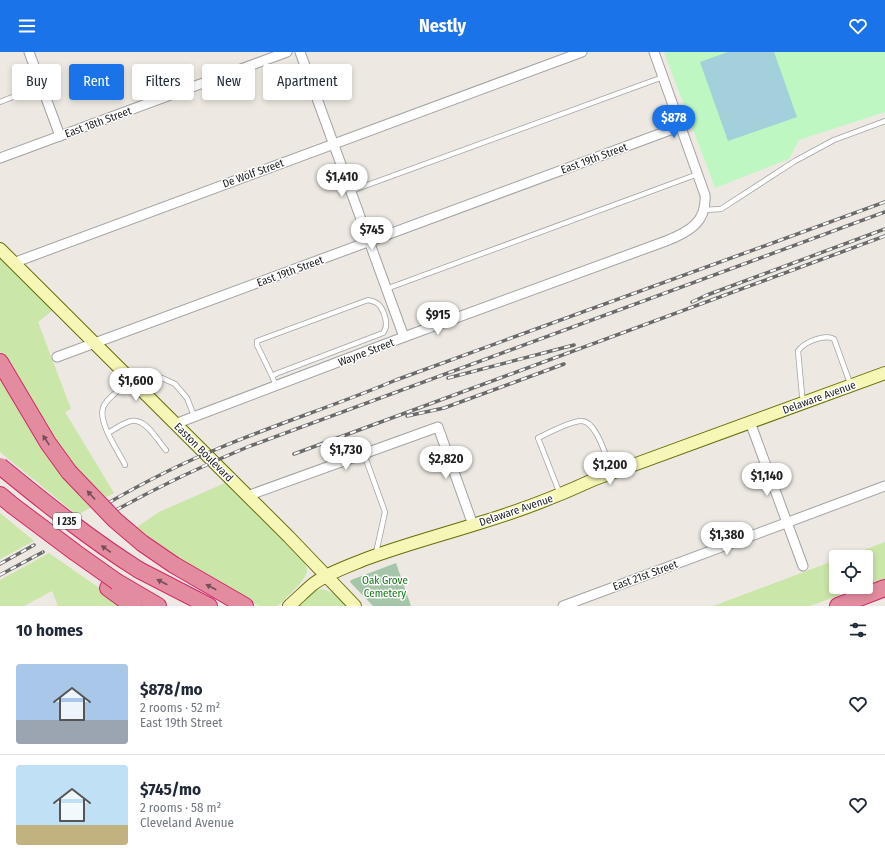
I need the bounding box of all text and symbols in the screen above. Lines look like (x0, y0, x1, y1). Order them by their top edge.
icon: menu (16, 15, 38, 37)
text: Nestly (419, 15, 466, 37)
icon: heart (847, 15, 869, 37)
chip: Buy (12, 64, 61, 100)
chip: Rent (69, 64, 124, 100)
chip: Filters (132, 64, 194, 100)
chip: New (202, 64, 255, 100)
chip: Apartment (263, 64, 352, 100)
street label: East 18th Street (63, 104, 134, 141)
pin: $878 (650, 105, 698, 139)
text: $878 (661, 110, 687, 125)
street label: East 19th Street (559, 140, 630, 177)
street label: De Wolf Street (221, 156, 286, 191)
pin: $1,410 (309, 164, 375, 198)
text: $1,410 (326, 169, 358, 184)
pin: $745 (348, 217, 396, 251)
text: $745 (360, 222, 384, 237)
street label: East 19th Street (255, 253, 326, 290)
pin: $915 (414, 302, 462, 336)
text: $915 (426, 307, 450, 322)
street label: Wayne Street (336, 336, 396, 369)
pin: $1,600 (103, 368, 169, 402)
text: $1,600 (118, 373, 154, 388)
street label: Delaware Avenue (781, 378, 858, 417)
street label: Easton Boulevard (171, 420, 236, 485)
one-way arrow (43, 434, 50, 446)
pin: $1,730 (313, 437, 379, 471)
text: $1,730 (329, 442, 363, 457)
pin: $2,820 (413, 446, 479, 480)
text: $2,820 (428, 451, 464, 466)
pin: $1,200 (577, 452, 643, 486)
text: $1,200 (593, 457, 627, 472)
pin: $1,140 (734, 463, 800, 497)
text: $1,140 (751, 468, 783, 483)
one-way arrow (86, 490, 95, 500)
street label: Delaware Avenue (478, 492, 555, 529)
road number: I 235 (53, 513, 81, 529)
pin: $1,380 (694, 522, 760, 556)
text: $1,380 (710, 527, 744, 542)
one-way arrow (101, 545, 111, 553)
map controls (829, 550, 873, 594)
button: locate (829, 550, 873, 594)
street label: East 21st Street (611, 558, 680, 593)
park label: Oak Grove Cemetery (362, 574, 408, 600)
one-way arrow (156, 579, 168, 585)
one-way arrow (205, 584, 217, 590)
icon: filters (847, 619, 869, 641)
text: 10 homes (16, 620, 83, 641)
text: $878/mo (140, 679, 203, 700)
icon: home (48, 680, 96, 728)
icon: heart (847, 693, 869, 715)
text: 2 rooms · 52 m² (140, 700, 220, 715)
text: East 19th Street (140, 715, 223, 730)
text: $745/mo (140, 779, 201, 800)
icon: home (48, 781, 96, 829)
icon: heart (847, 794, 869, 816)
text: 2 rooms · 58 m² (140, 800, 221, 815)
text: Cleveland Avenue (140, 815, 234, 830)

